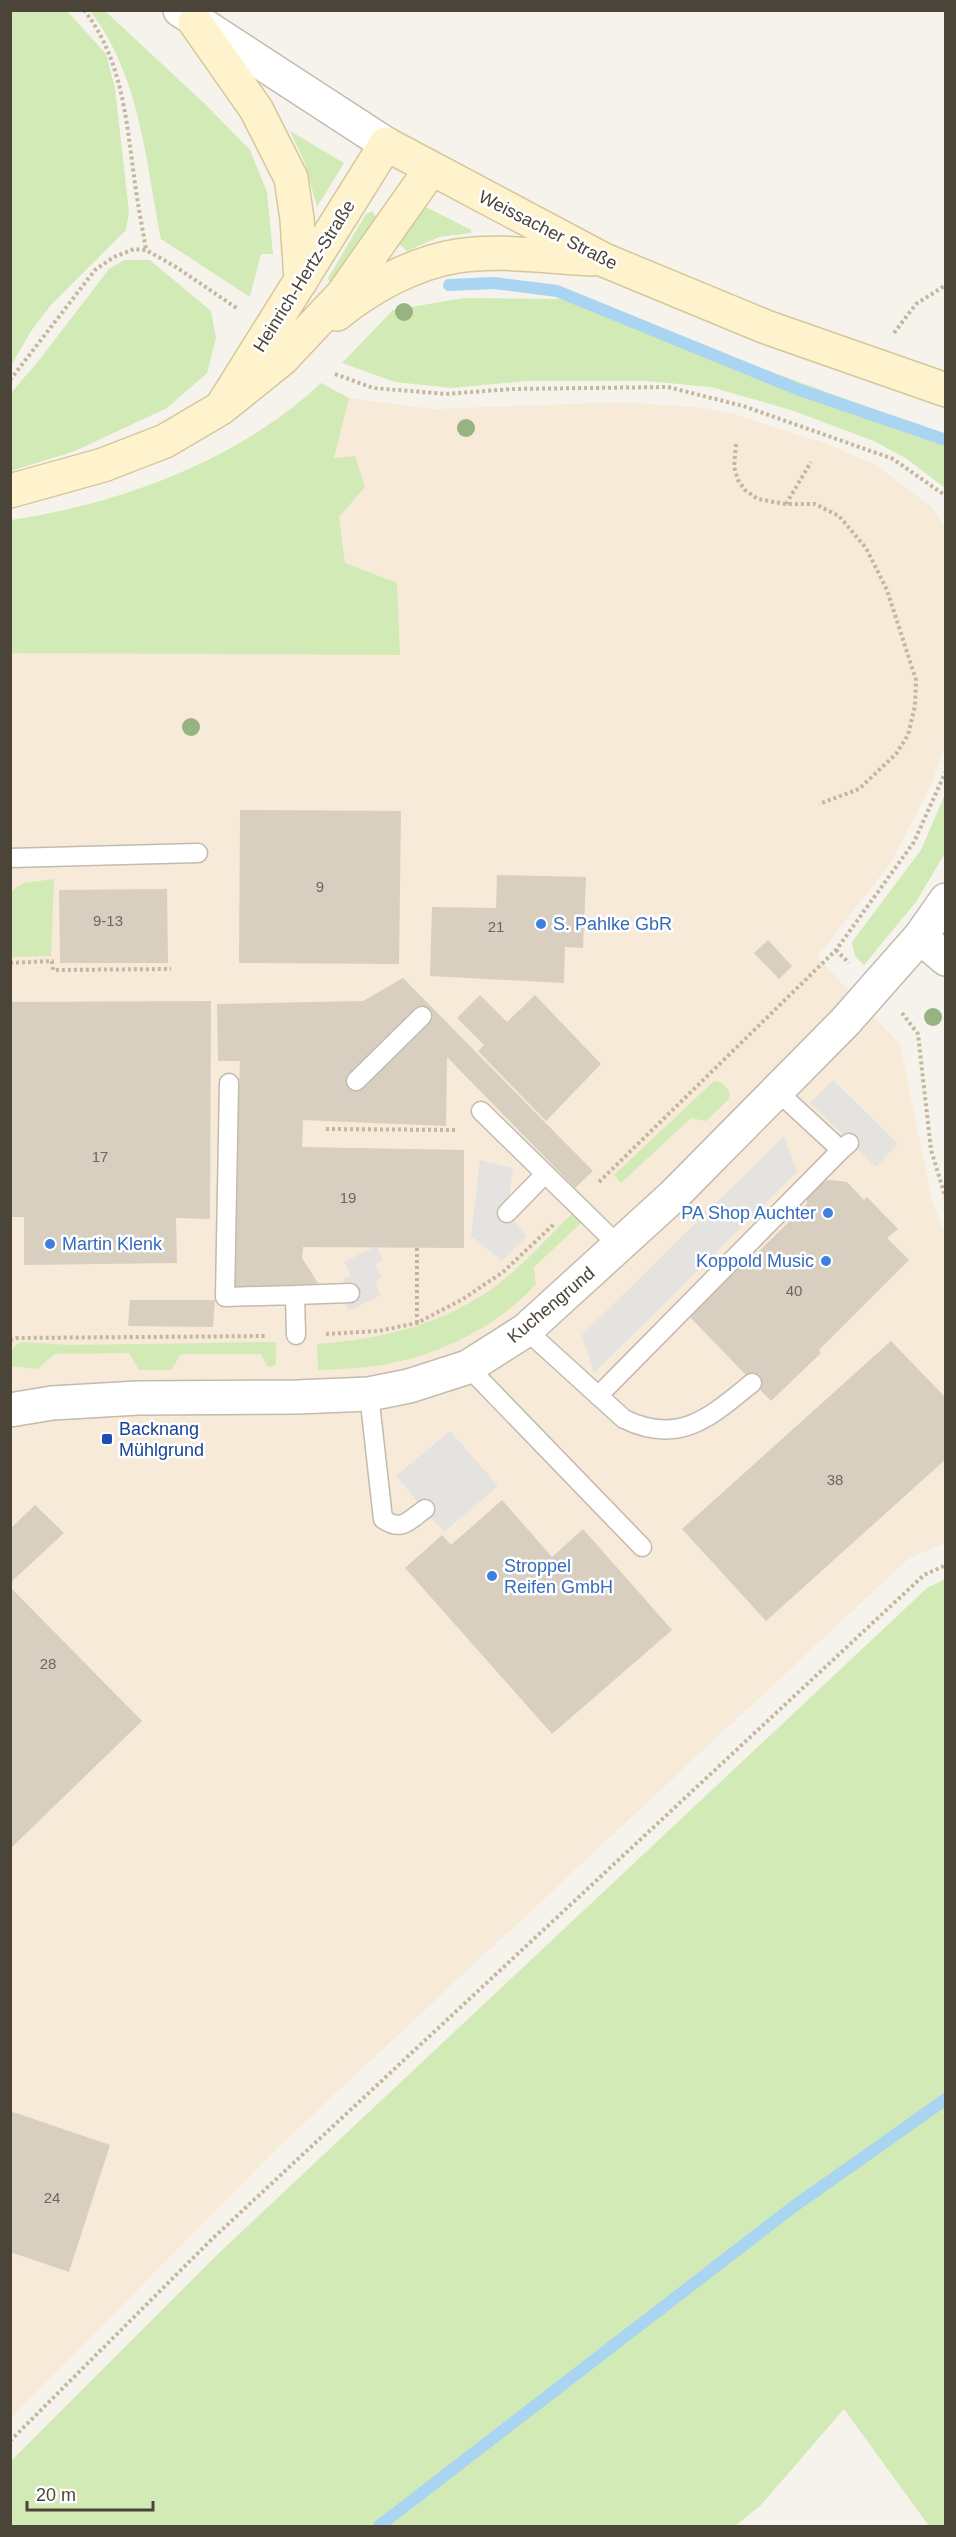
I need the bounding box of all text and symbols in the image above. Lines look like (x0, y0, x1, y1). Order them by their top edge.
street label: Weissacher Straße (475, 186, 621, 274)
street label: Heinrich-Hertz-Straße (249, 196, 359, 356)
house number: 9 (316, 878, 324, 895)
house number: 9-13 (93, 912, 123, 929)
place label: S. Pahlke GbR (553, 914, 672, 934)
marker: S. Pahlke GbR (534, 917, 548, 931)
house number: 21 (488, 918, 504, 935)
house number: 17 (92, 1148, 108, 1165)
house number: 19 (340, 1189, 356, 1206)
place label: PA Shop Auchter (681, 1203, 816, 1223)
marker: PA Shop Auchter (821, 1206, 835, 1220)
place label: Martin Klenk (62, 1234, 163, 1254)
marker: Martin Klenk (43, 1237, 57, 1251)
place label: Koppold Music (696, 1251, 814, 1271)
marker: Koppold Music (819, 1254, 833, 1268)
street label: Kuchengrund (504, 1263, 598, 1347)
house number: 40 (786, 1282, 802, 1299)
place label: Backnang Mühlgrund (119, 1419, 204, 1460)
marker: Backnang Mühlgrund (100, 1432, 114, 1446)
house number: 38 (827, 1471, 843, 1488)
place label: Stroppel Reifen GmbH (504, 1556, 613, 1597)
marker: Stroppel Reifen GmbH (485, 1569, 499, 1583)
house number: 28 (40, 1655, 56, 1672)
house number: 24 (44, 2189, 60, 2206)
scale bar (27, 2474, 153, 2512)
text: 20 m (36, 2485, 76, 2505)

